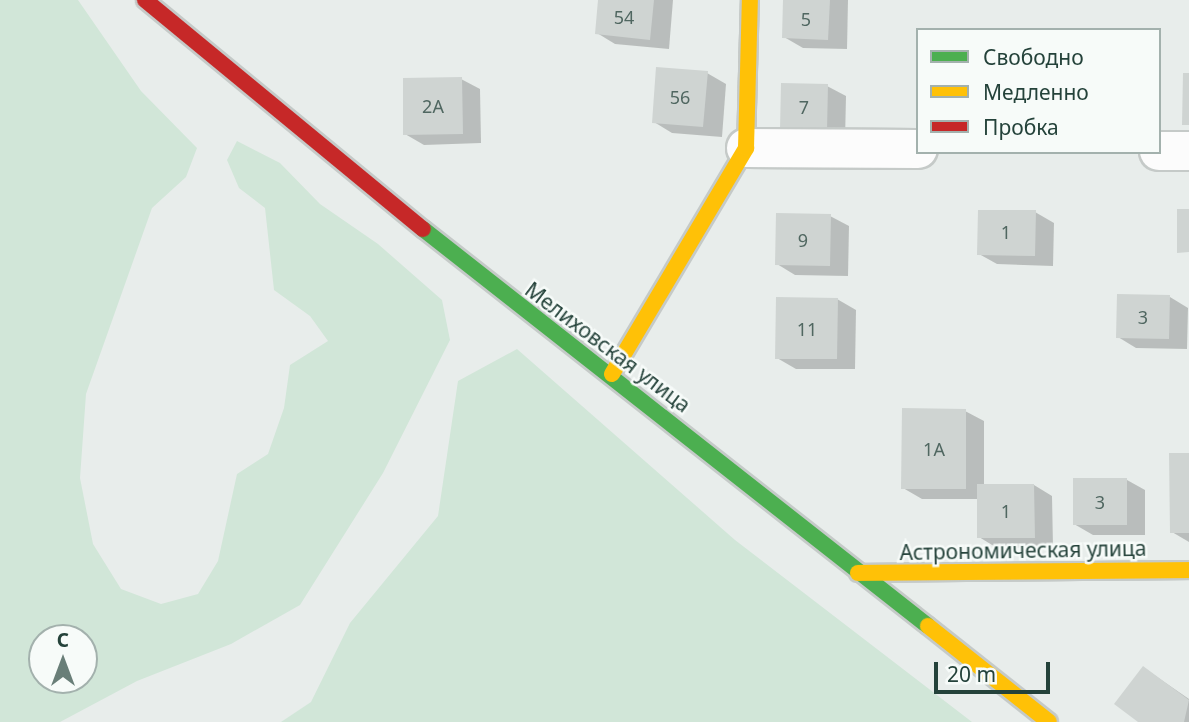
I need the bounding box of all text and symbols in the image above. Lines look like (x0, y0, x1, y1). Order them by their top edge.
house number: 54 (614, 6, 634, 28)
house number: 5 (801, 8, 811, 30)
legend (916, 28, 1161, 154)
text: Свободно (983, 43, 1084, 71)
text: Медленно (983, 78, 1089, 106)
house number: 56 (670, 86, 690, 108)
house number: 2А (422, 95, 444, 117)
house number: 7 (799, 96, 809, 118)
text: Пробка (983, 113, 1059, 141)
house number: 1 (1001, 221, 1011, 243)
house number: 9 (798, 229, 808, 251)
street label: Мелиховская улица (520, 277, 696, 417)
house number: 3 (1138, 306, 1148, 328)
house number: 11 (797, 318, 817, 340)
house number: 1А (923, 438, 945, 460)
house number: 3 (1095, 491, 1105, 513)
house number: 1 (1001, 500, 1011, 522)
street label: Астрономическая улица (899, 535, 1147, 565)
north arrow (28, 624, 98, 694)
text: С (57, 627, 69, 653)
scale bar (937, 648, 1052, 692)
text: 20 m (947, 660, 996, 688)

